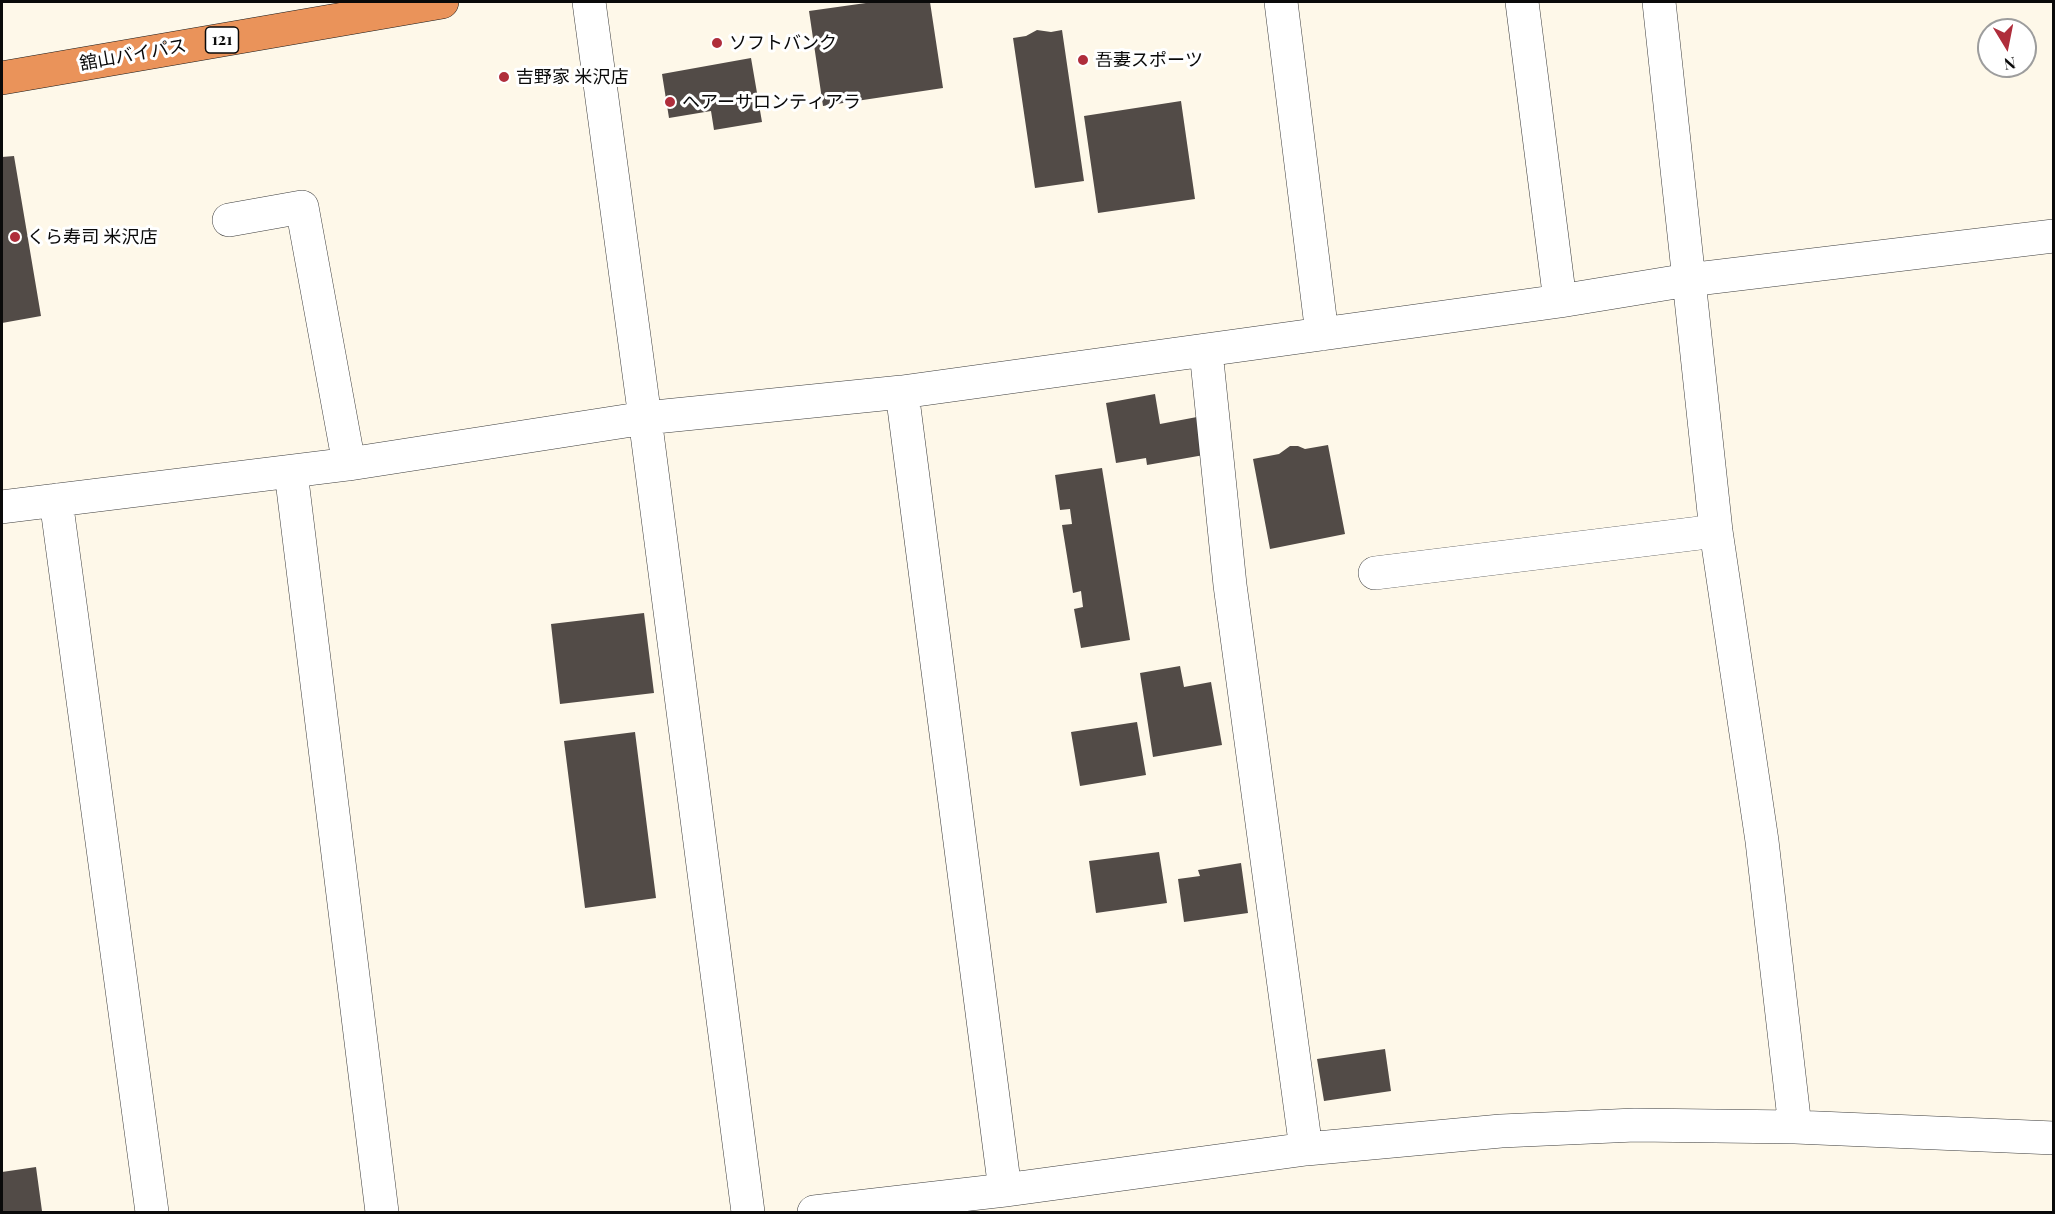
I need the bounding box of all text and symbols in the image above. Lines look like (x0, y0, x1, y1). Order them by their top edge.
north arrow (1977, 18, 2037, 78)
road number: 121 (206, 27, 238, 53)
place label: ソフトバンク (729, 32, 837, 54)
street label: 舘山バイパス (78, 35, 188, 75)
marker: ソフトバンク (710, 36, 724, 50)
place label: 吾妻スポーツ (1095, 49, 1203, 71)
marker: 吾妻スポーツ (1076, 53, 1090, 67)
text: N (2002, 53, 2017, 76)
place label: 吉野家 米沢店 (516, 66, 628, 88)
marker: 吉野家 米沢店 (497, 70, 511, 84)
place label: ヘアーサロンティアラ (682, 91, 861, 113)
marker: ヘアーサロンティアラ (663, 95, 677, 109)
place label: くら寿司 米沢店 (27, 226, 157, 248)
marker: くら寿司 米沢店 (8, 230, 22, 244)

